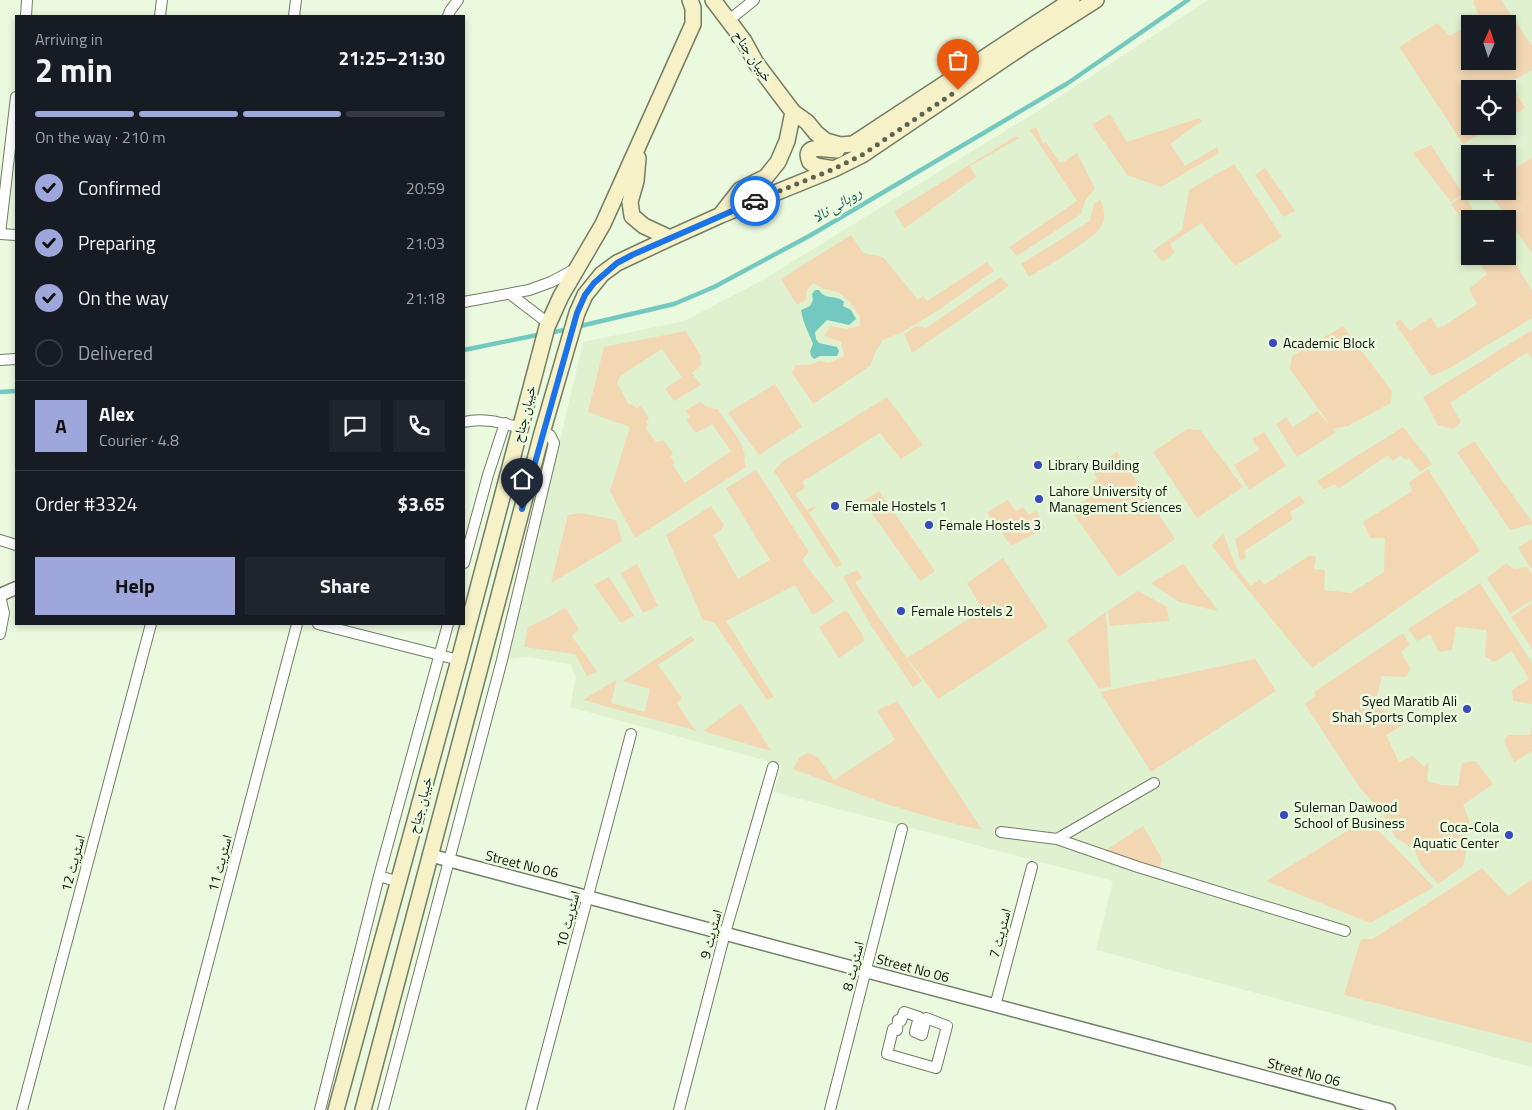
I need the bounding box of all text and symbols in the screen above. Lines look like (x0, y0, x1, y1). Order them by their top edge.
north arrow (1461, 15, 1516, 70)
map controls (1461, 15, 1516, 265)
street label: خیبان جناح (728, 26, 778, 86)
text: Arriving in (35, 27, 103, 51)
pin (937, 39, 979, 90)
text: 21:25–21:30 (338, 43, 445, 72)
text: 2 min (35, 46, 113, 94)
icon: bag (944, 46, 972, 74)
button: locate (1461, 80, 1516, 135)
text: On the way · 210 m (35, 125, 166, 149)
button: + (1461, 145, 1516, 200)
text: Confirmed (78, 173, 161, 202)
icon: check (35, 174, 63, 202)
text: 20:59 (406, 176, 445, 200)
courier (730, 176, 780, 226)
water label: روہائی نالا (808, 181, 866, 228)
icon: car (741, 187, 769, 215)
button: − (1461, 210, 1516, 265)
text: Preparing (78, 228, 155, 257)
icon: check (35, 229, 63, 257)
text: 21:03 (406, 231, 445, 255)
text: On the way (78, 283, 169, 312)
icon: check (35, 284, 63, 312)
text: 21:18 (406, 286, 445, 310)
place label: Academic Block (1283, 332, 1375, 353)
marker: Academic Block (1267, 337, 1279, 349)
text: Delivered (78, 338, 153, 367)
street label: خیبان جناح (506, 383, 541, 445)
text: Alex (99, 399, 134, 428)
button: chat (329, 400, 381, 452)
button: phone (393, 400, 445, 452)
text: A (55, 411, 67, 440)
text: Courier · 4.8 (99, 428, 179, 452)
place label: Library Building (1048, 454, 1139, 475)
pin (501, 458, 543, 509)
marker: Library Building (1032, 459, 1044, 471)
icon: home (508, 465, 536, 493)
place label: Lahore University of Management Sciences (1049, 480, 1182, 517)
text: Order #3324 (35, 489, 137, 518)
text: $3.65 (398, 489, 445, 518)
marker: Lahore University of Management Sciences (1033, 493, 1045, 505)
place label: Female Hostels 1 (845, 495, 947, 516)
marker: Female Hostels 1 (829, 500, 841, 512)
place label: Female Hostels 3 (939, 514, 1041, 535)
marker: Female Hostels 3 (923, 519, 935, 531)
button: Help (35, 557, 235, 615)
button: Share (245, 557, 445, 615)
place label: Female Hostels 2 (911, 600, 1013, 621)
marker: Female Hostels 2 (895, 605, 907, 617)
place label: Syed Maratib Ali Shah Sports Complex (1332, 690, 1458, 727)
marker: Syed Maratib Ali Shah Sports Complex (1461, 703, 1473, 715)
street label: خیبان جناح (402, 774, 437, 836)
place label: Suleman Dawood School of Business (1294, 796, 1405, 833)
marker: Suleman Dawood School of Business (1278, 809, 1290, 821)
place label: Coca-Cola Aquatic Center (1413, 816, 1499, 853)
marker: Coca-Cola Aquatic Center (1503, 829, 1515, 841)
street label: اسٹریٹ 12 (55, 832, 90, 894)
street label: اسٹریٹ 11 (202, 832, 237, 894)
street label: Street No 06 (483, 844, 561, 883)
street label: اسٹریٹ 10 (550, 888, 585, 950)
street label: اسٹریٹ 7 (983, 906, 1016, 960)
street label: اسٹریٹ 9 (694, 907, 727, 961)
street label: اسٹریٹ 8 (836, 939, 869, 993)
street label: Street No 06 (874, 948, 952, 987)
street label: Street No 06 (1265, 1052, 1343, 1091)

